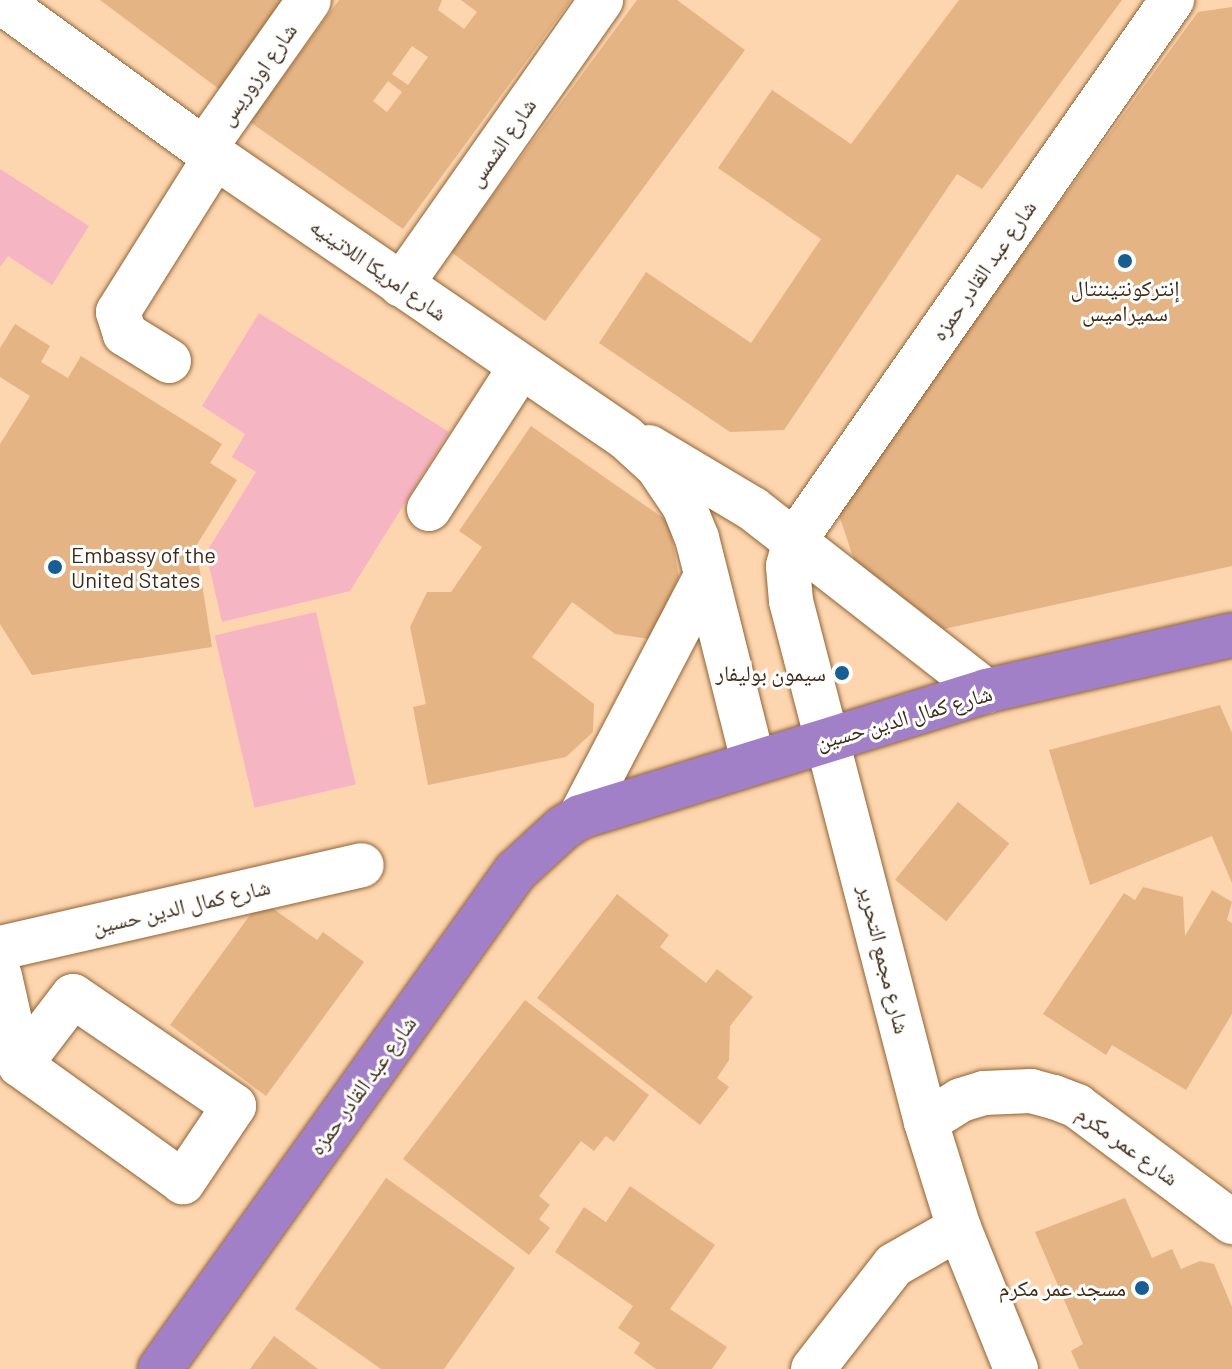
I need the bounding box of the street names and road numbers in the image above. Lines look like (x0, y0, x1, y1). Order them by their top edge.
street label: شارع اوزوريس (212, 18, 302, 130)
street label: شارع الشمس (461, 93, 541, 191)
street label: شارع عبد القادر حمزه (925, 195, 1041, 345)
street label: شارع امريكا اللاتينيه (305, 212, 453, 326)
street label: شارع كمال الدين حسين (813, 679, 995, 755)
street label: شارع كمال الدين حسين (89, 873, 273, 939)
street label: شارع مجمع التحرير (854, 882, 916, 1036)
street label: شارع عبد القادر حمزه (303, 1010, 421, 1160)
street label: شارع عمر مكرم (1072, 1099, 1184, 1191)

